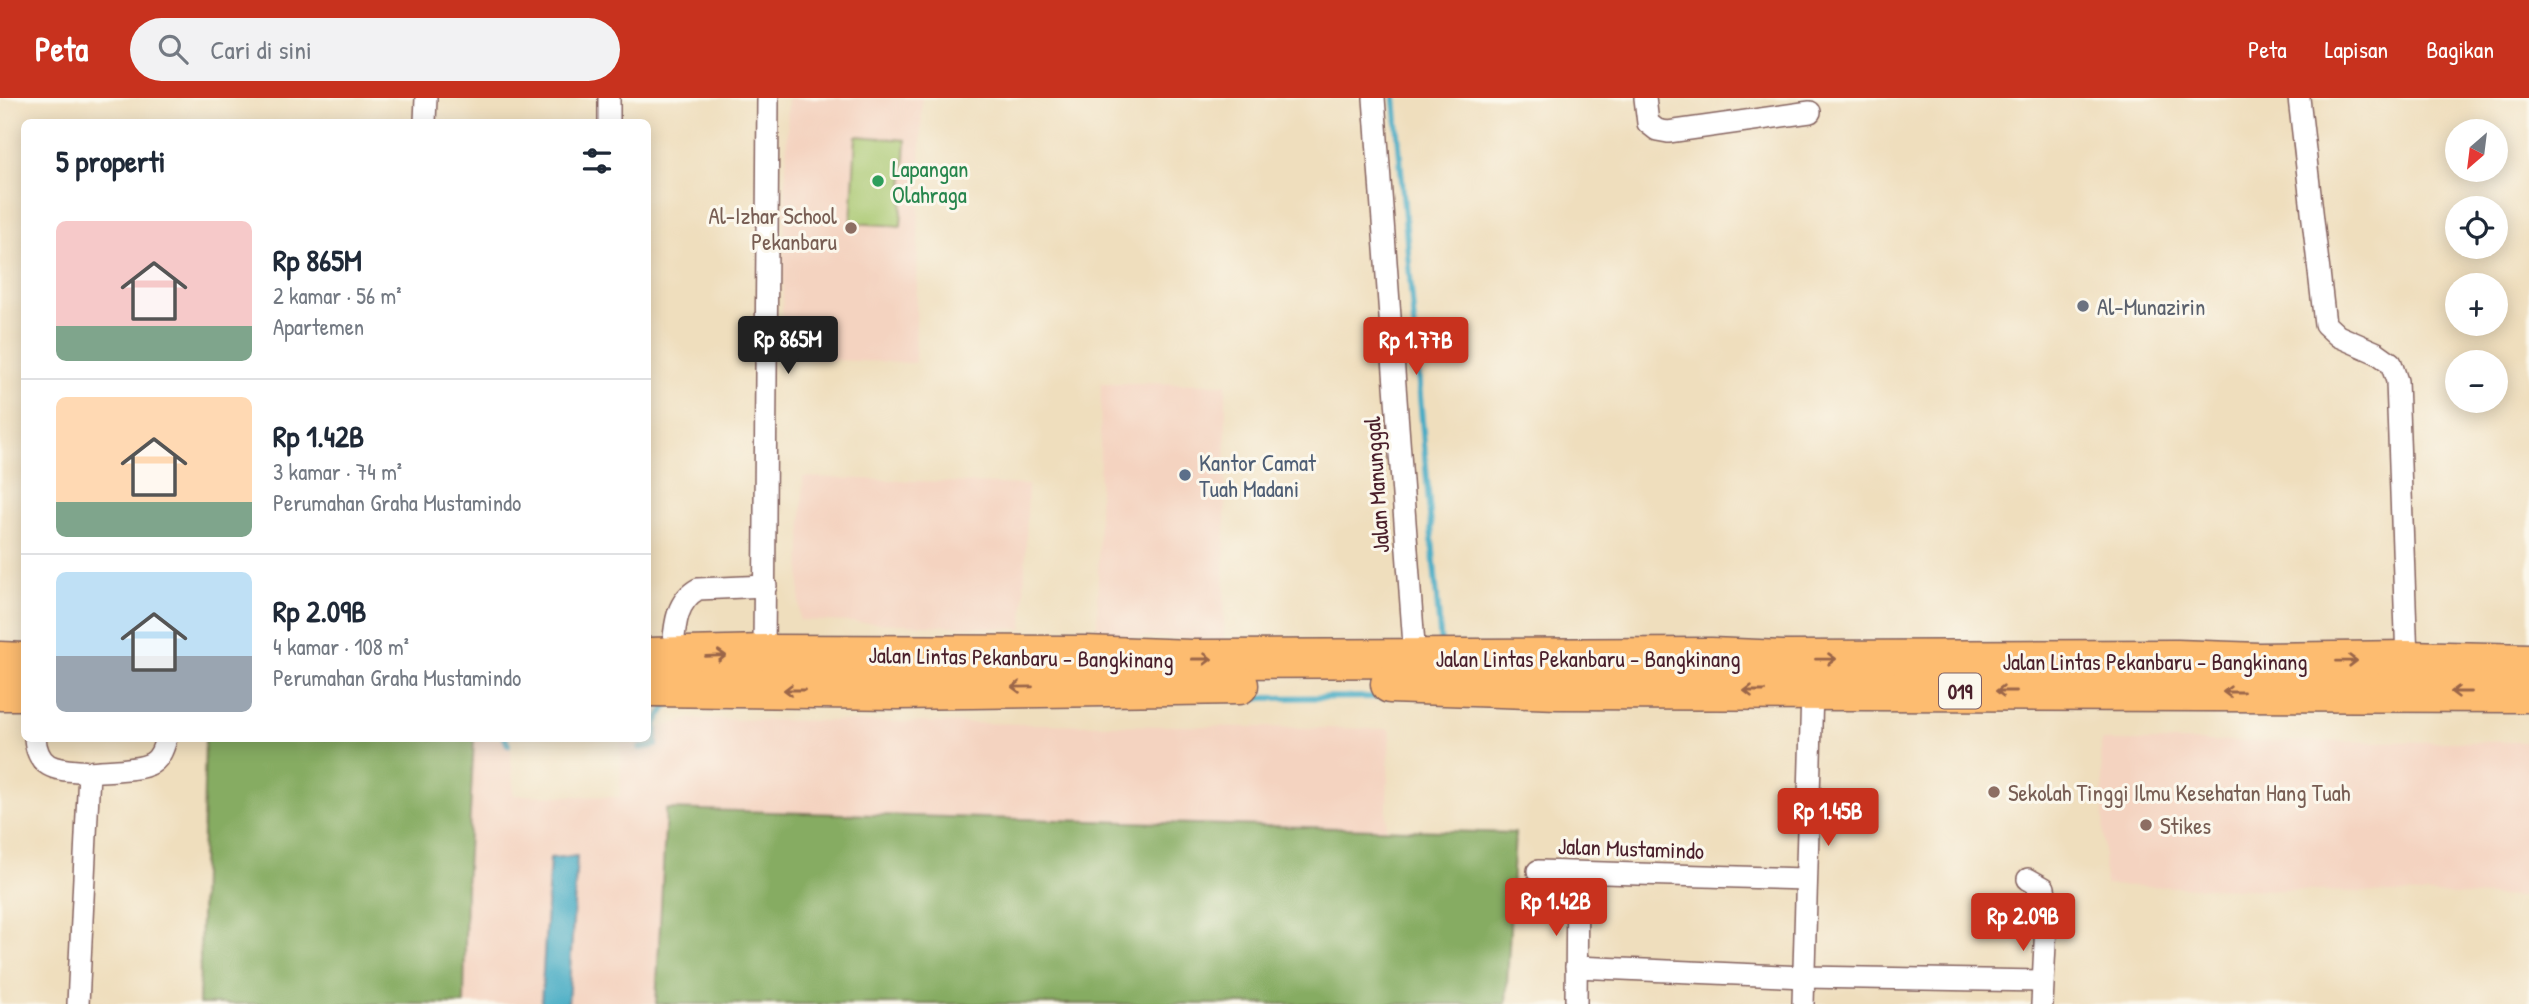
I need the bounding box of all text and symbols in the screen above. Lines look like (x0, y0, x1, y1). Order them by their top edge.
search box (130, 18, 620, 81)
text: Peta (35, 27, 88, 71)
icon: search (154, 30, 192, 68)
text: Cari di sini (210, 32, 312, 67)
text: Peta (2248, 33, 2287, 65)
text: Lapisan (2325, 33, 2388, 65)
text: Bagikan (2426, 33, 2494, 65)
north arrow (2445, 119, 2508, 182)
map controls (2445, 119, 2508, 413)
text: 5 properti (56, 141, 165, 181)
icon: filters (578, 142, 616, 180)
place label: Lapangan Olahraga (892, 153, 968, 210)
marker: Lapangan Olahraga (870, 173, 886, 189)
button: locate (2445, 196, 2508, 259)
place label: Al-Izhar School Pekanbaru (708, 200, 838, 257)
marker: Al-Izhar School Pekanbaru (843, 220, 859, 236)
text: Rp 865M (273, 240, 362, 280)
icon: home (112, 249, 196, 333)
button: + (2445, 273, 2508, 336)
text: 2 kamar · 56 m² (273, 280, 401, 311)
place label: Al-Munazirin (2097, 291, 2205, 322)
marker: Al-Munazirin (2075, 298, 2091, 314)
text: Apartemen (273, 311, 364, 342)
pin: Rp 865M (723, 316, 853, 376)
pin: Rp 1.77B (1344, 317, 1488, 377)
text: Rp 865M (754, 323, 822, 354)
text: Rp 1.77B (1379, 324, 1453, 355)
button: − (2445, 350, 2508, 413)
street label: Jalan Manunggal (1356, 415, 1396, 554)
text: Rp 1.42B (273, 416, 364, 456)
icon: home (112, 425, 196, 509)
place label: Kantor Camat Tuah Madani (1199, 447, 1317, 504)
text: 3 kamar · 74 m² (273, 456, 402, 487)
marker: Kantor Camat Tuah Madani (1177, 467, 1193, 483)
text: Perumahan Graha Mustamindo (273, 487, 521, 518)
text: Rp 2.09B (273, 591, 366, 631)
icon: home (112, 600, 196, 684)
text: 4 kamar · 108 m² (273, 631, 409, 662)
street label: Jalan Lintas Pekanbaru - Bangkinang (868, 639, 1174, 675)
street label: Jalan Lintas Pekanbaru - Bangkinang (1435, 643, 1741, 674)
street label: Jalan Lintas Pekanbaru - Bangkinang (2002, 646, 2308, 677)
one-way arrow (704, 649, 727, 662)
one-way arrow (1190, 652, 1213, 666)
one-way arrow (1814, 652, 1837, 666)
one-way arrow (2336, 654, 2359, 668)
text: Perumahan Graha Mustamindo (273, 662, 521, 693)
road number: 019 (1939, 674, 1981, 708)
one-way arrow (1010, 680, 1033, 694)
one-way arrow (783, 683, 806, 696)
one-way arrow (1743, 684, 1766, 698)
one-way arrow (1995, 684, 2018, 698)
one-way arrow (2222, 685, 2245, 699)
one-way arrow (2450, 685, 2473, 699)
place label: Sekolah Tinggi Ilmu Kesehatan Hang Tuah (2008, 777, 2351, 808)
marker: Sekolah Tinggi Ilmu Kesehatan Hang Tuah (1986, 784, 2002, 800)
pin: Rp 1.45B (1756, 788, 1900, 848)
text: Rp 1.45B (1794, 795, 1862, 826)
place label: Stikes (2160, 810, 2211, 841)
marker: Stikes (2138, 817, 2154, 833)
street label: Jalan Mustamindo (1557, 830, 1705, 866)
pin: Rp 1.42B (1484, 878, 1628, 938)
text: Rp 1.42B (1521, 885, 1591, 916)
pin: Rp 2.09B (1951, 894, 2095, 953)
text: Rp 2.09B (1987, 900, 2059, 931)

